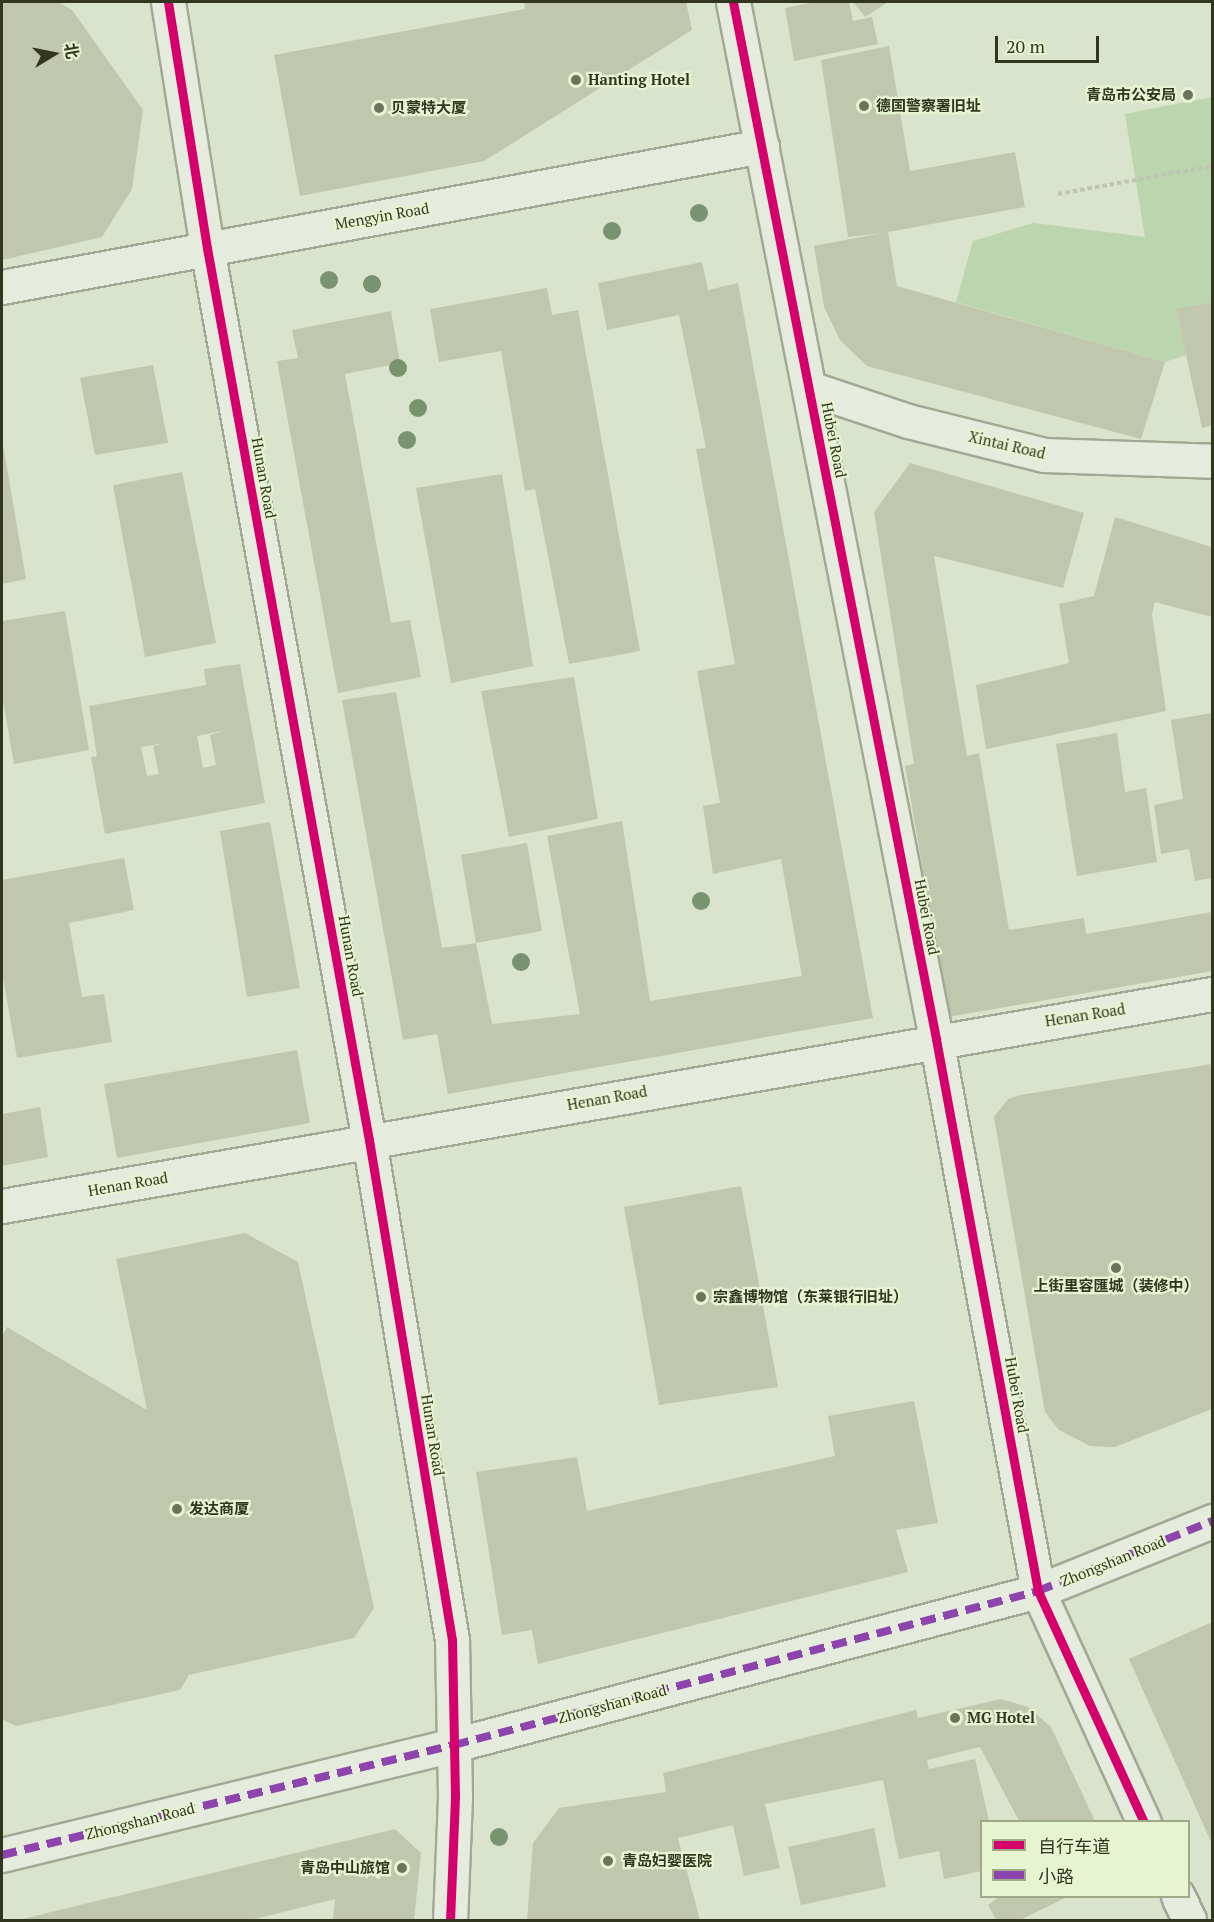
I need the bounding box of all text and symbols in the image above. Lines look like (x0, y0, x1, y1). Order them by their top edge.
north arrow (24, 24, 84, 84)
scale bar (998, 24, 1102, 62)
text: 20 m (1006, 34, 1045, 58)
text: 北 (60, 41, 84, 61)
place label: Hanting Hotel (588, 71, 690, 89)
marker: Hanting Hotel (569, 73, 583, 87)
place label: 青岛市公安局 (1086, 86, 1176, 104)
marker: 青岛市公安局 (1181, 88, 1195, 102)
place label: 德国警察署旧址 (876, 97, 981, 115)
place label: 贝蒙特大厦 (391, 99, 466, 117)
marker: 德国警察署旧址 (857, 99, 871, 113)
marker: 贝蒙特大厦 (372, 101, 386, 115)
street label: Mengyin Road (333, 199, 431, 233)
street label: Hubei Road (818, 401, 850, 479)
street label: Xintai Road (967, 427, 1047, 463)
street label: Hunan Road (248, 436, 280, 520)
street label: Hubei Road (911, 878, 943, 956)
street label: Hunan Road (335, 914, 367, 998)
street label: Henan Road (1044, 1000, 1126, 1030)
street label: Henan Road (566, 1082, 648, 1114)
street label: Henan Road (87, 1168, 169, 1200)
marker: 上街里容匯城（装修中） (1109, 1261, 1123, 1275)
place label: 上街里容匯城（装修中） (1034, 1277, 1198, 1295)
place label: 宗鑫博物馆（东莱银行旧址） (713, 1288, 908, 1306)
marker: 宗鑫博物馆（东莱银行旧址） (694, 1290, 708, 1304)
street label: Hubei Road (1001, 1356, 1033, 1434)
street label: Hunan Road (418, 1393, 448, 1477)
place label: 发达商厦 (189, 1500, 249, 1518)
marker: 发达商厦 (170, 1502, 184, 1516)
street label: Zhongshan Road (1058, 1532, 1168, 1590)
street label: Zhongshan Road (556, 1681, 668, 1727)
place label: MG Hotel (967, 1709, 1035, 1727)
marker: MG Hotel (948, 1711, 962, 1725)
street label: Zhongshan Road (84, 1799, 196, 1843)
legend (980, 1820, 1190, 1898)
text: 自行车道 (1038, 1834, 1110, 1858)
marker: 青岛妇婴医院 (599, 1852, 617, 1870)
place label: 青岛妇婴医院 (622, 1852, 712, 1870)
place label: 青岛中山旅馆 (300, 1859, 390, 1877)
marker: 青岛中山旅馆 (395, 1861, 409, 1875)
text: 小路 (1038, 1864, 1074, 1888)

